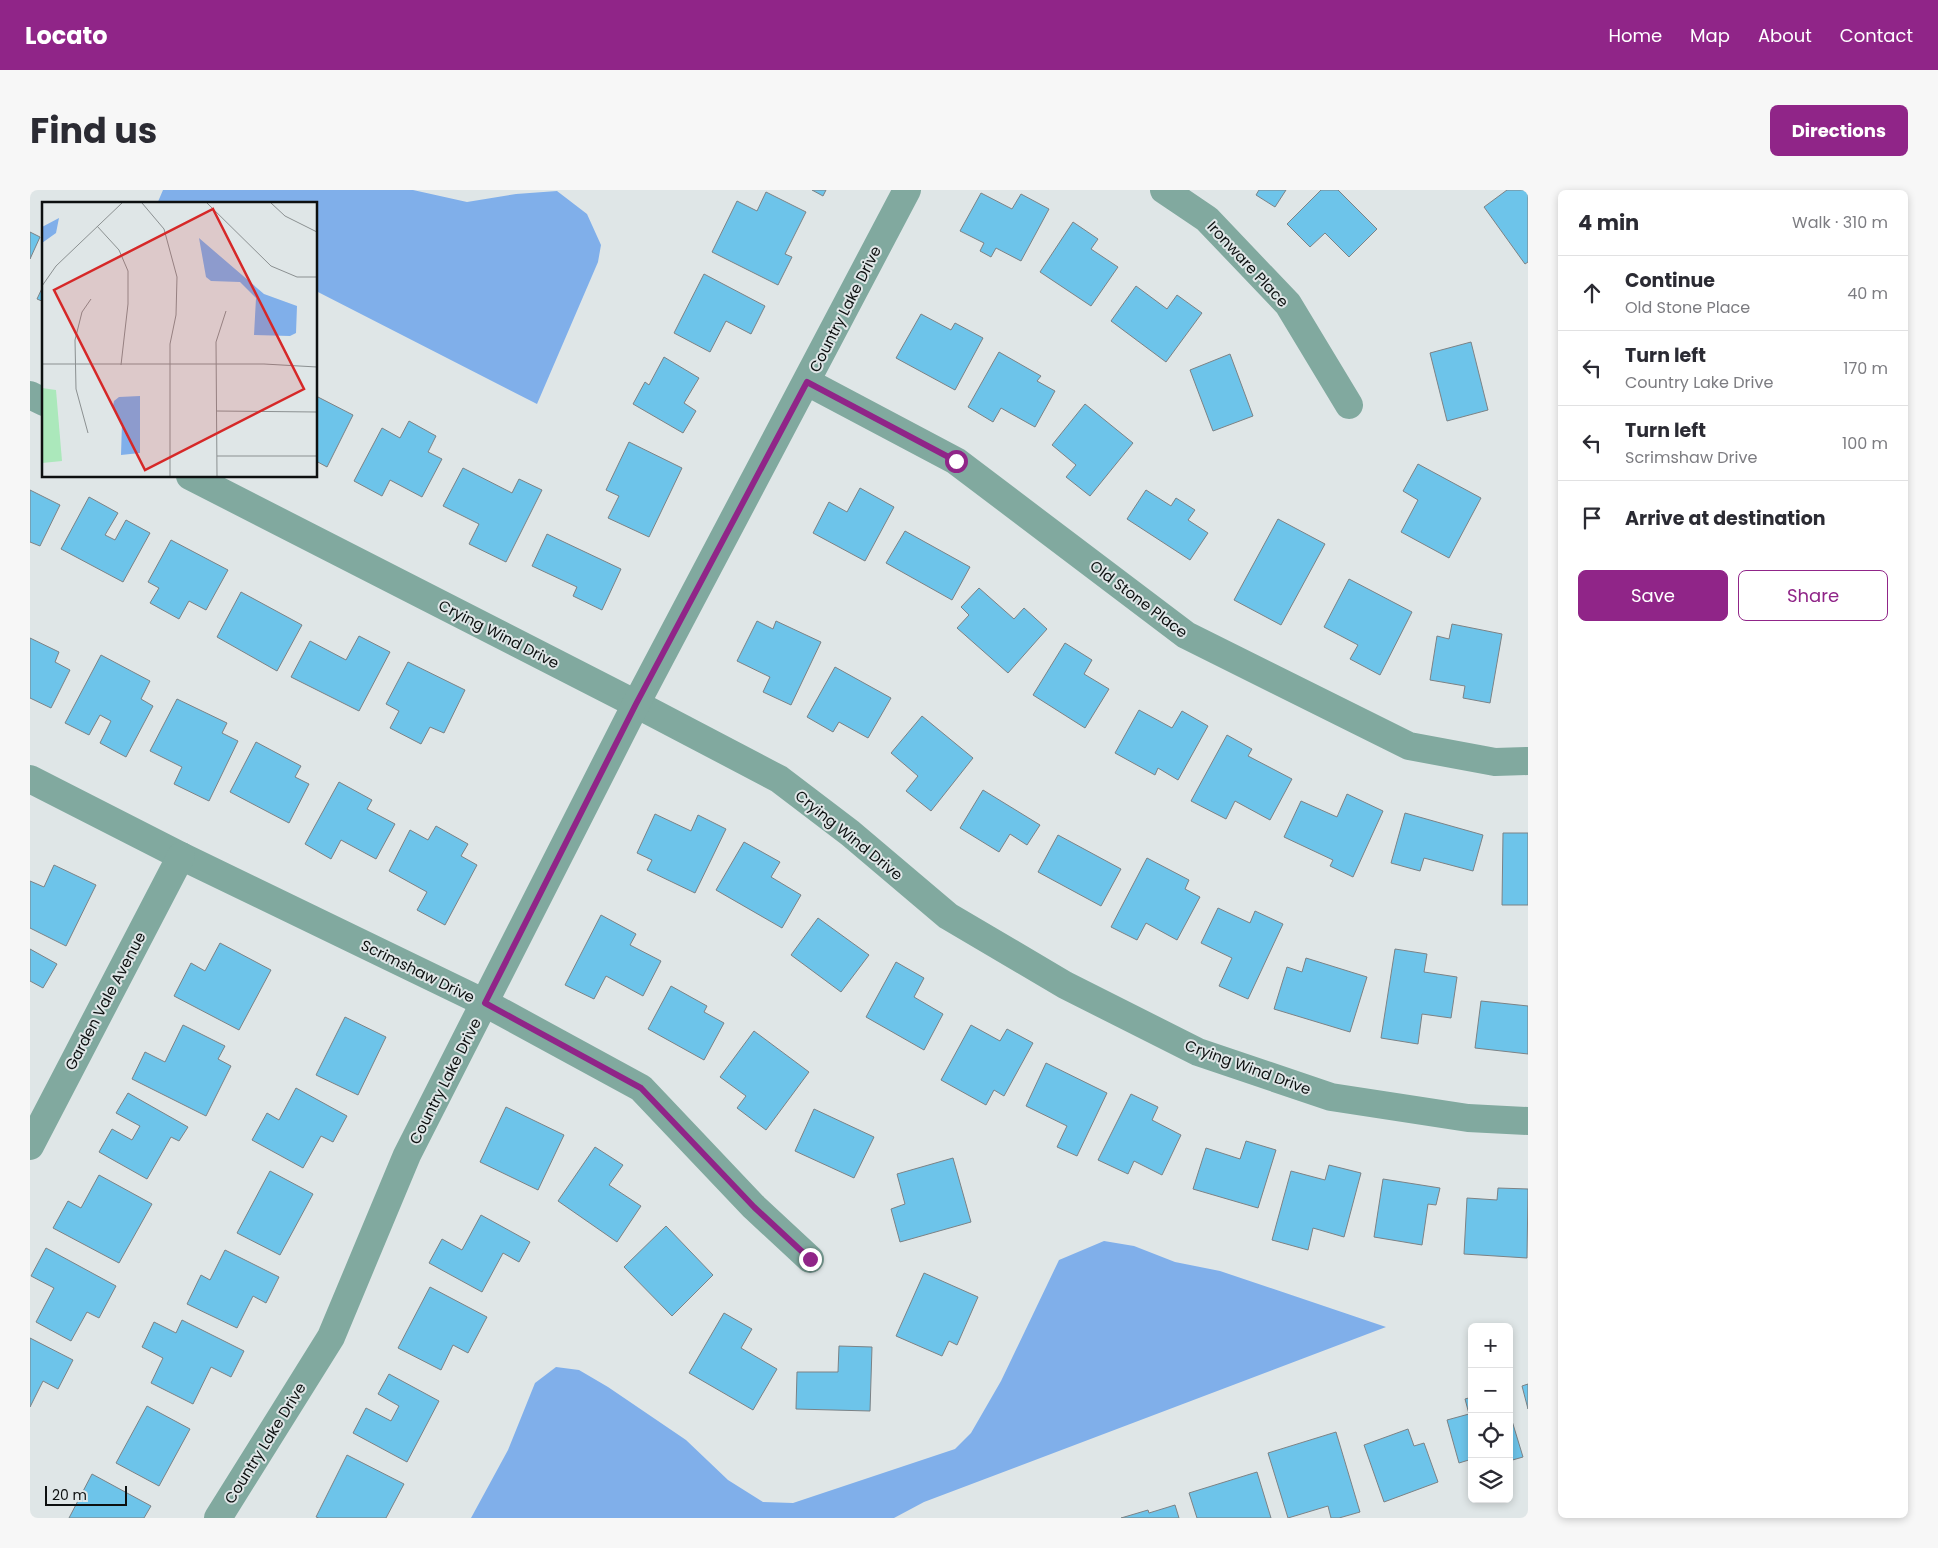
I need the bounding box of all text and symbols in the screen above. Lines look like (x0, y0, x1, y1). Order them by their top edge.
text: Locato (25, 19, 108, 52)
text: Home (1608, 23, 1662, 48)
text: Map (1690, 23, 1730, 48)
text: About (1758, 23, 1812, 48)
text: Contact (1840, 23, 1913, 48)
button: Directions (1770, 105, 1908, 156)
text: Find us (30, 106, 157, 155)
inset map (42, 202, 318, 478)
text: 4 min (1578, 208, 1639, 237)
text: Walk · 310 m (1792, 211, 1888, 234)
street label: Ironware Place (1203, 216, 1293, 312)
street label: Country Lake Drive (804, 242, 886, 376)
text: Continue (1625, 267, 1715, 294)
icon: ahead (1578, 279, 1606, 307)
text: 40 m (1847, 282, 1888, 305)
text: Old Stone Place (1625, 296, 1750, 319)
text: Turn left (1625, 342, 1706, 369)
icon: left (1578, 354, 1606, 382)
text: 170 m (1843, 357, 1888, 380)
text: Country Lake Drive (1625, 371, 1773, 394)
text: Turn left (1625, 417, 1706, 444)
icon: left (1578, 429, 1606, 457)
text: 100 m (1842, 432, 1888, 455)
text: Scrimshaw Drive (1625, 446, 1757, 469)
route start (945, 450, 968, 473)
icon: arrive (1578, 504, 1606, 532)
text: Arrive at destination (1625, 505, 1826, 532)
street label: Old Stone Place (1086, 555, 1192, 643)
button: Save (1578, 570, 1728, 621)
button: Share (1738, 570, 1888, 621)
street label: Crying Wind Drive (435, 595, 563, 673)
street label: Crying Wind Drive (791, 785, 907, 885)
street label: Garden Vale Avenue (60, 928, 150, 1074)
street label: Scrimshaw Drive (358, 934, 478, 1008)
street label: Country Lake Drive (404, 1014, 486, 1148)
street label: Crying Wind Drive (1182, 1034, 1314, 1100)
route end (799, 1248, 822, 1271)
map controls (1468, 1323, 1513, 1503)
button: + (1468, 1323, 1513, 1368)
button: − (1468, 1368, 1513, 1413)
street label: Country Lake Drive (219, 1378, 311, 1508)
button: locate (1468, 1413, 1513, 1458)
button: layers (1468, 1458, 1513, 1503)
scale bar (45, 1483, 128, 1506)
text: 20 m (52, 1485, 87, 1505)

